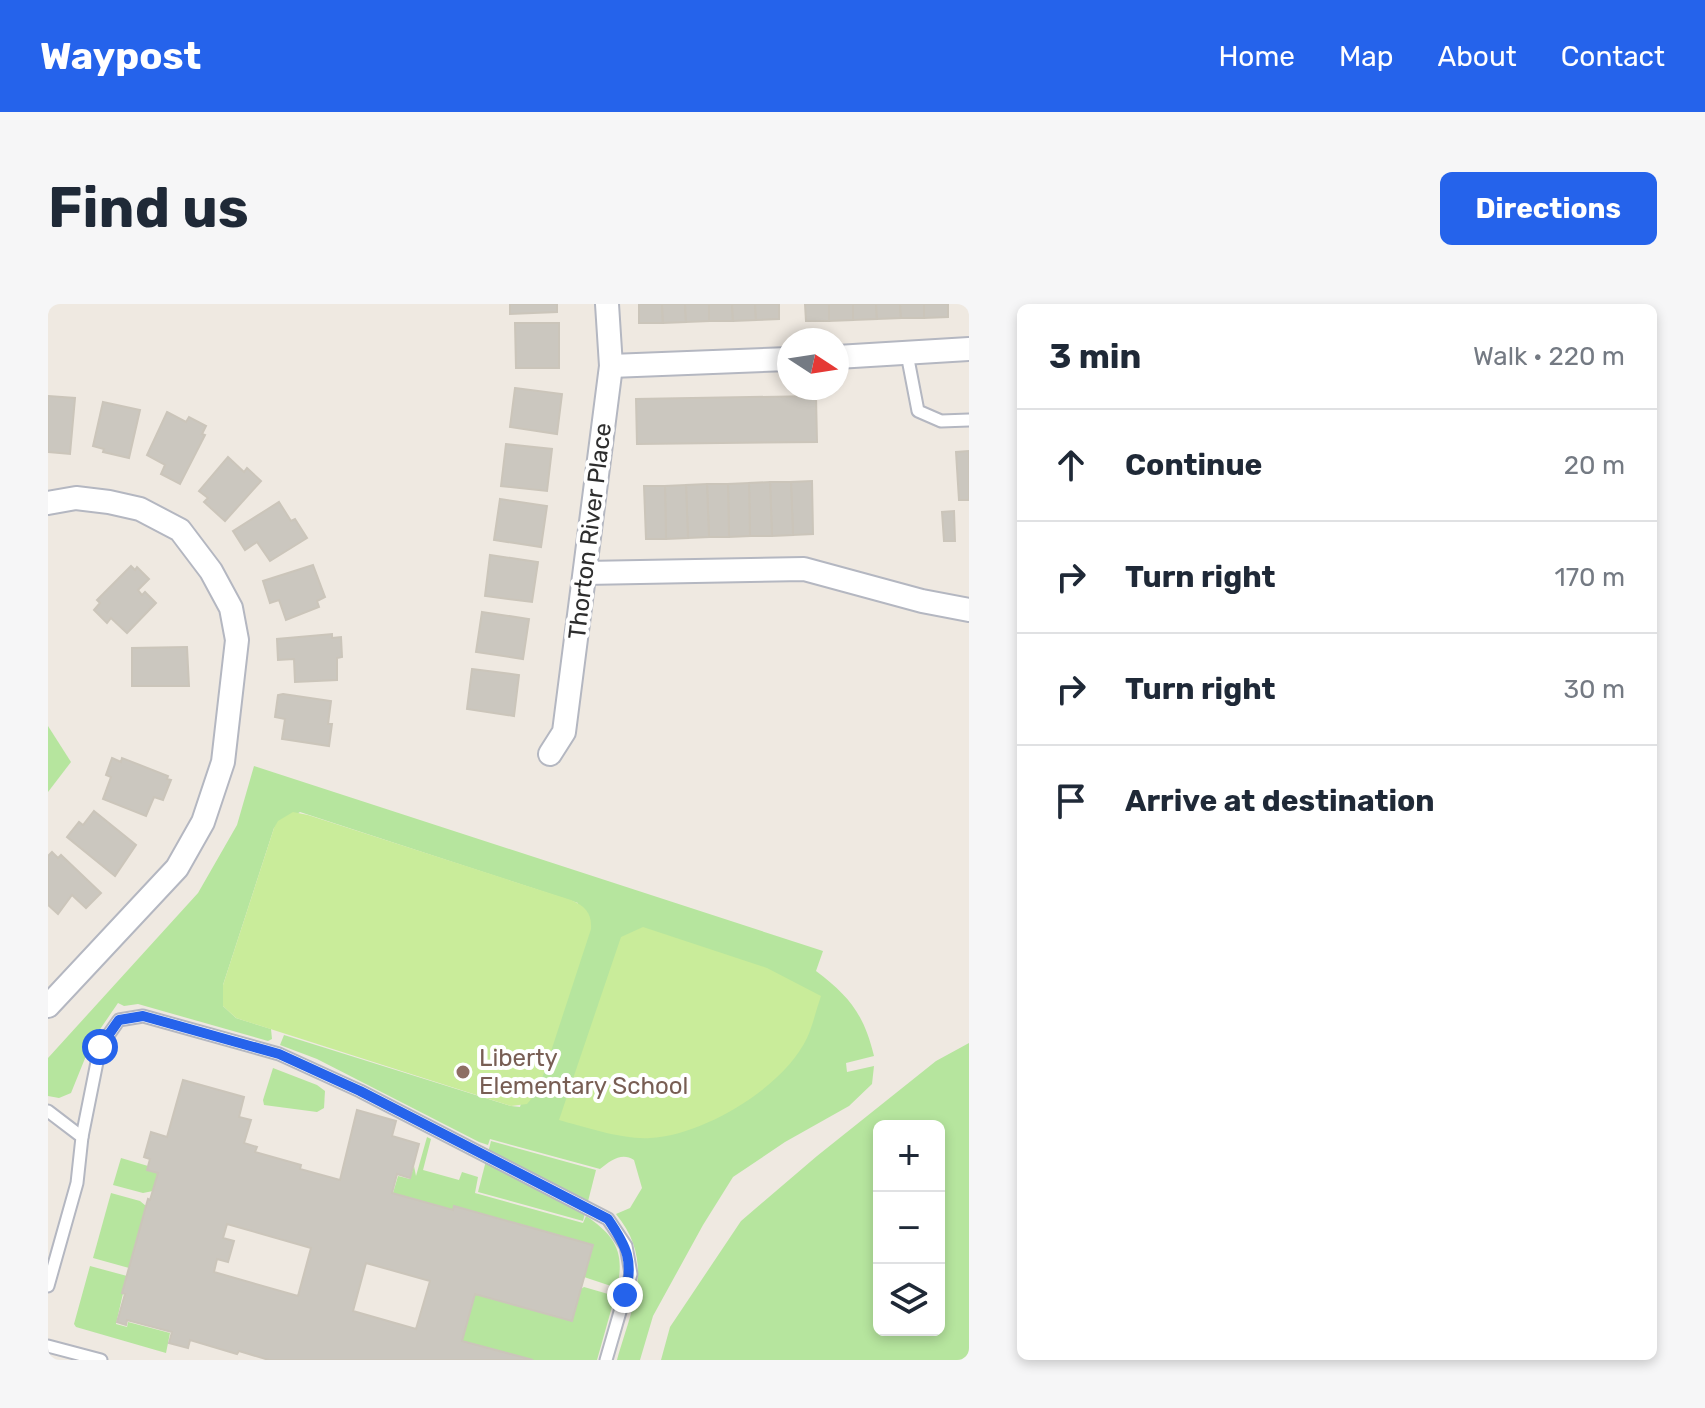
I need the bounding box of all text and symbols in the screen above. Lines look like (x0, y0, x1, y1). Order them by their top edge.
text: Waypost (40, 33, 201, 79)
text: Home (1218, 40, 1295, 73)
text: Map (1339, 40, 1393, 73)
text: About (1437, 40, 1517, 73)
text: Contact (1561, 40, 1665, 73)
button: Directions (1440, 172, 1657, 245)
text: Find us (48, 175, 249, 241)
north arrow (777, 328, 849, 400)
text: 3 min (1049, 336, 1141, 377)
text: Walk · 220 m (1473, 341, 1625, 372)
street label: Thorton River Place (563, 421, 617, 641)
icon: ahead (1049, 443, 1093, 487)
text: Continue (1125, 447, 1262, 483)
text: 20 m (1564, 450, 1625, 481)
icon: right (1049, 555, 1093, 599)
text: Turn right (1125, 559, 1276, 595)
text: 170 m (1555, 562, 1625, 593)
icon: right (1049, 667, 1093, 711)
text: Turn right (1125, 671, 1276, 707)
text: 30 m (1563, 674, 1625, 705)
icon: arrive (1049, 779, 1093, 823)
text: Arrive at destination (1125, 783, 1435, 819)
route start (82, 1029, 118, 1065)
place label: Liberty Elementary School (479, 1044, 688, 1100)
marker: Liberty Elementary School (454, 1063, 472, 1081)
map controls (873, 1120, 945, 1336)
button: + (873, 1120, 945, 1192)
button: − (873, 1192, 945, 1264)
button: layers (873, 1264, 945, 1336)
route end (607, 1277, 643, 1313)

